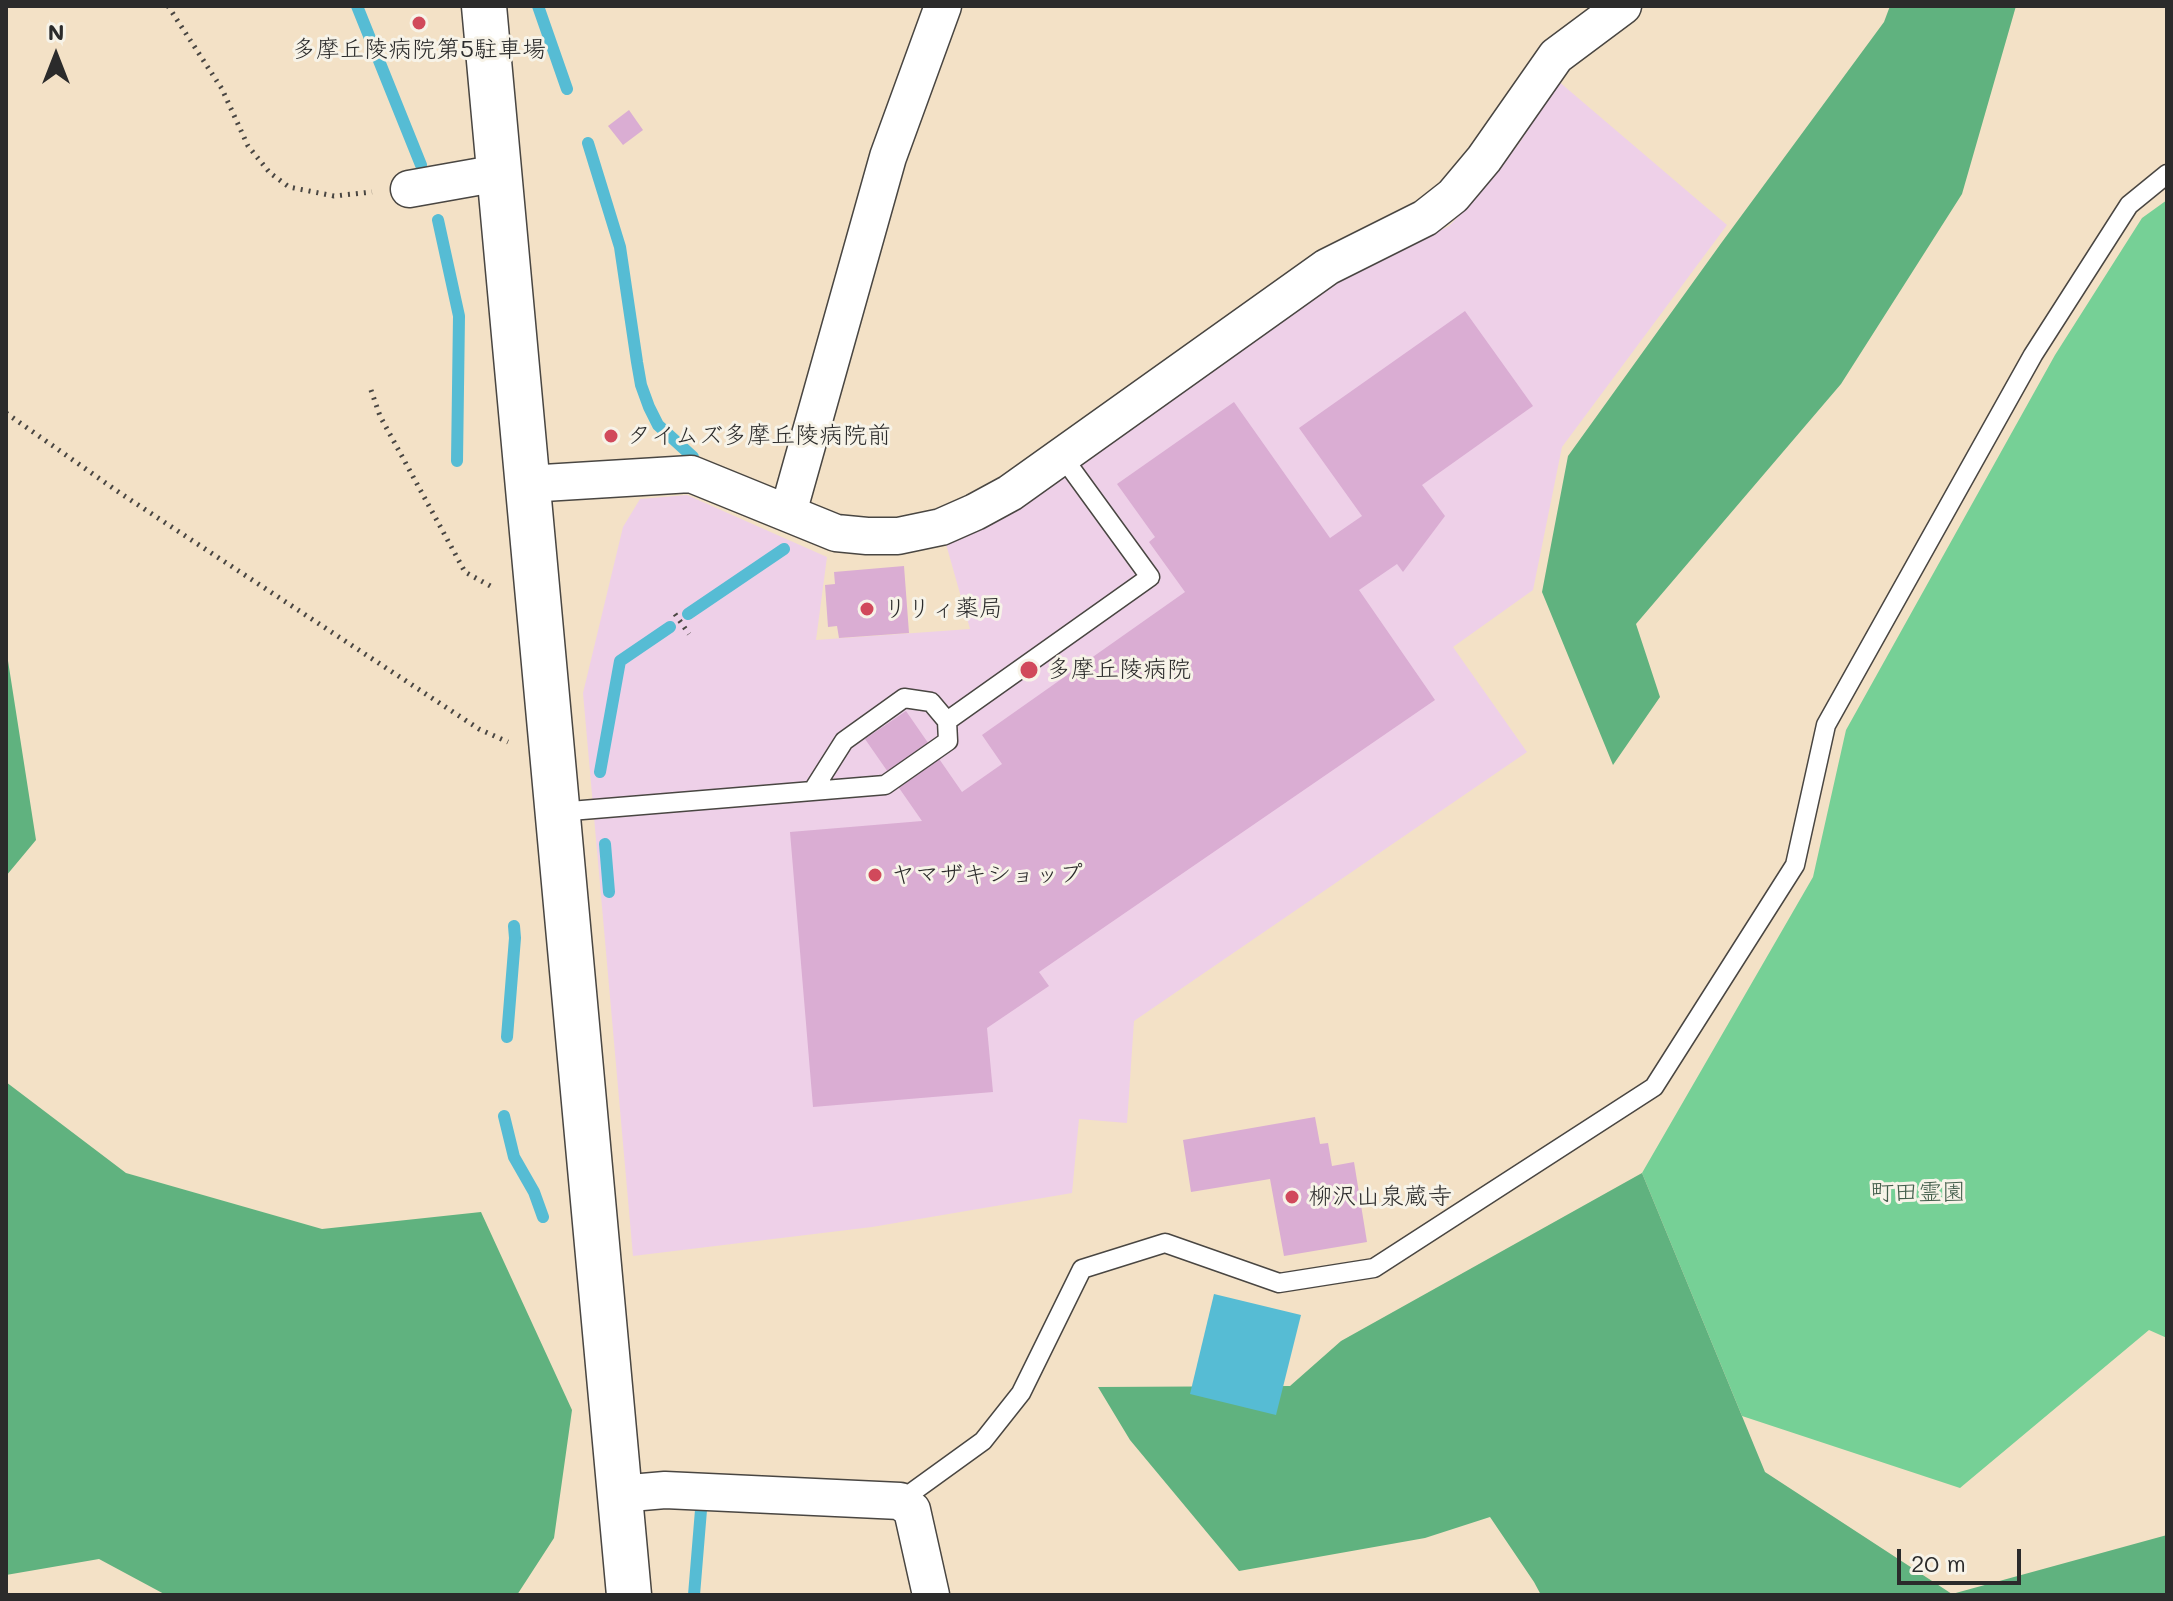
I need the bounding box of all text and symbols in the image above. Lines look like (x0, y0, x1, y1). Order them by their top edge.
marker: 多摩丘陵病院第5駐車場 (410, 14, 428, 32)
north arrow (16, 16, 96, 96)
text: N (48, 17, 64, 46)
place label: 多摩丘陵病院第5駐車場 (292, 36, 546, 64)
place label: タイムズ多摩丘陵病院前 (627, 422, 891, 450)
marker: タイムズ多摩丘陵病院前 (602, 427, 620, 445)
place label: リリィ薬局 (883, 595, 1003, 623)
marker: リリィ薬局 (858, 600, 876, 618)
place label: 多摩丘陵病院 (1047, 656, 1191, 684)
marker: 多摩丘陵病院 (1018, 659, 1040, 681)
place label: ヤマザキショップ (891, 861, 1083, 889)
marker: ヤマザキショップ (866, 866, 884, 884)
park label: 町田霊園 (1870, 1179, 1966, 1207)
place label: 柳沢山泉蔵寺 (1308, 1183, 1452, 1211)
marker: 柳沢山泉蔵寺 (1283, 1188, 1301, 1206)
scale bar (1901, 1533, 2025, 1583)
text: 20 m (1911, 1547, 1966, 1578)

